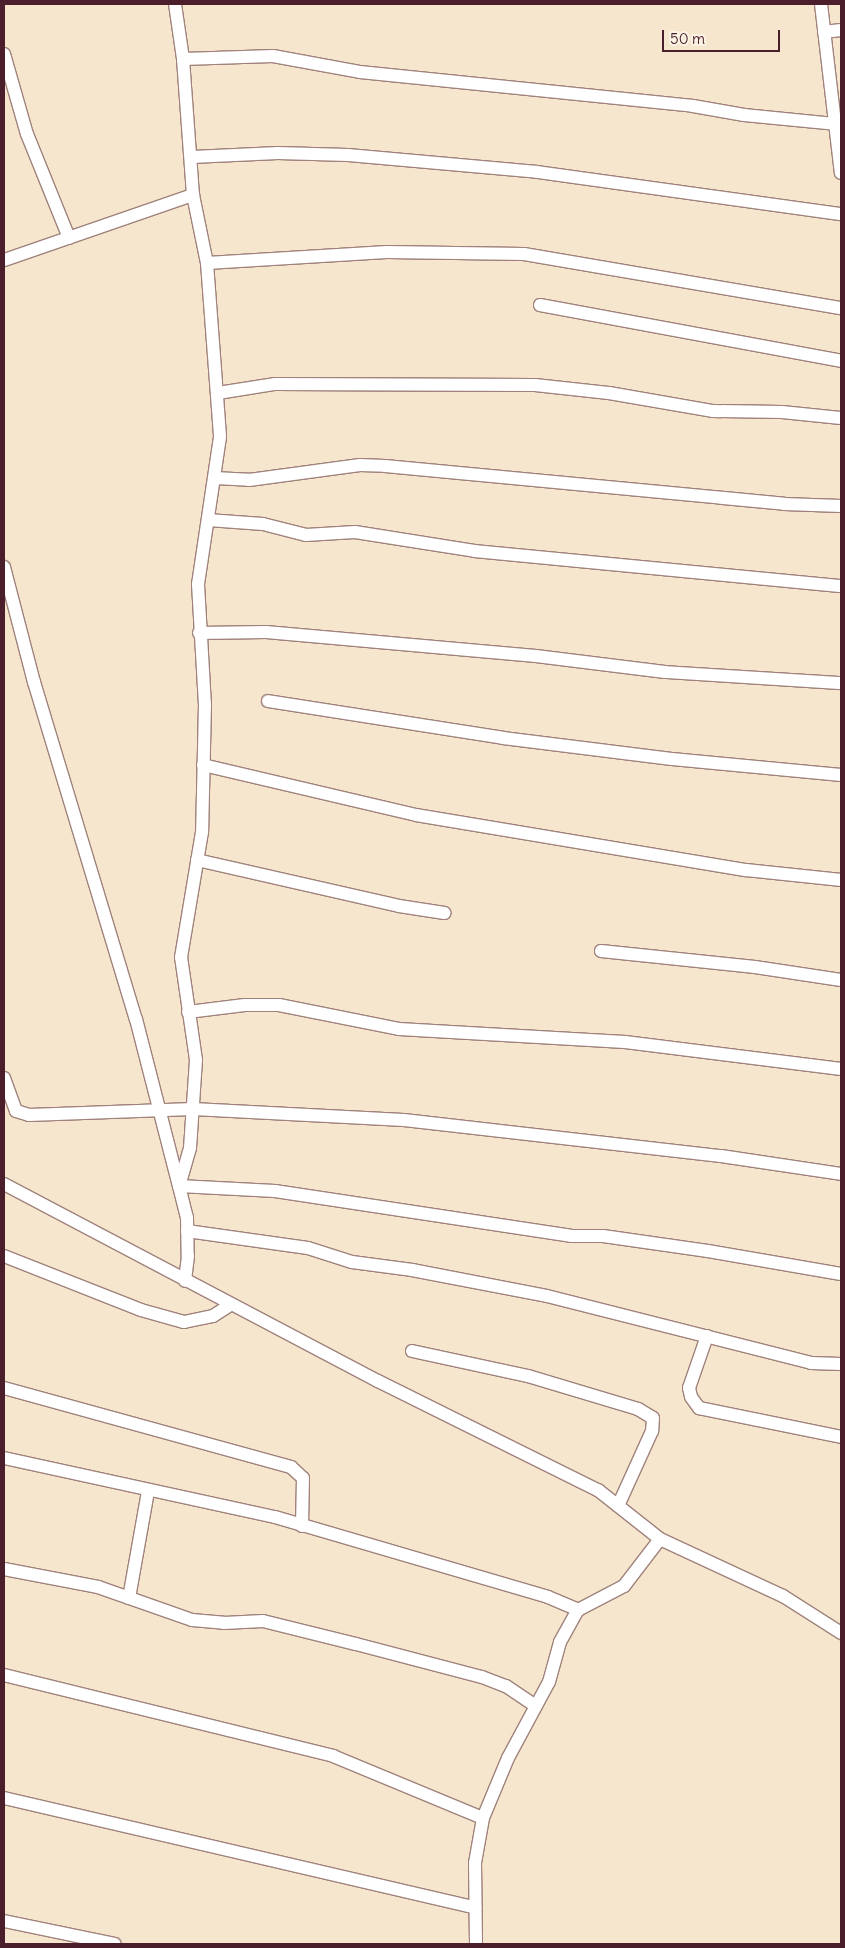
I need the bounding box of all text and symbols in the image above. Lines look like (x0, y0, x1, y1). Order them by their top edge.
scale bar (665, 20, 782, 52)
text: 50 m (670, 29, 705, 48)

